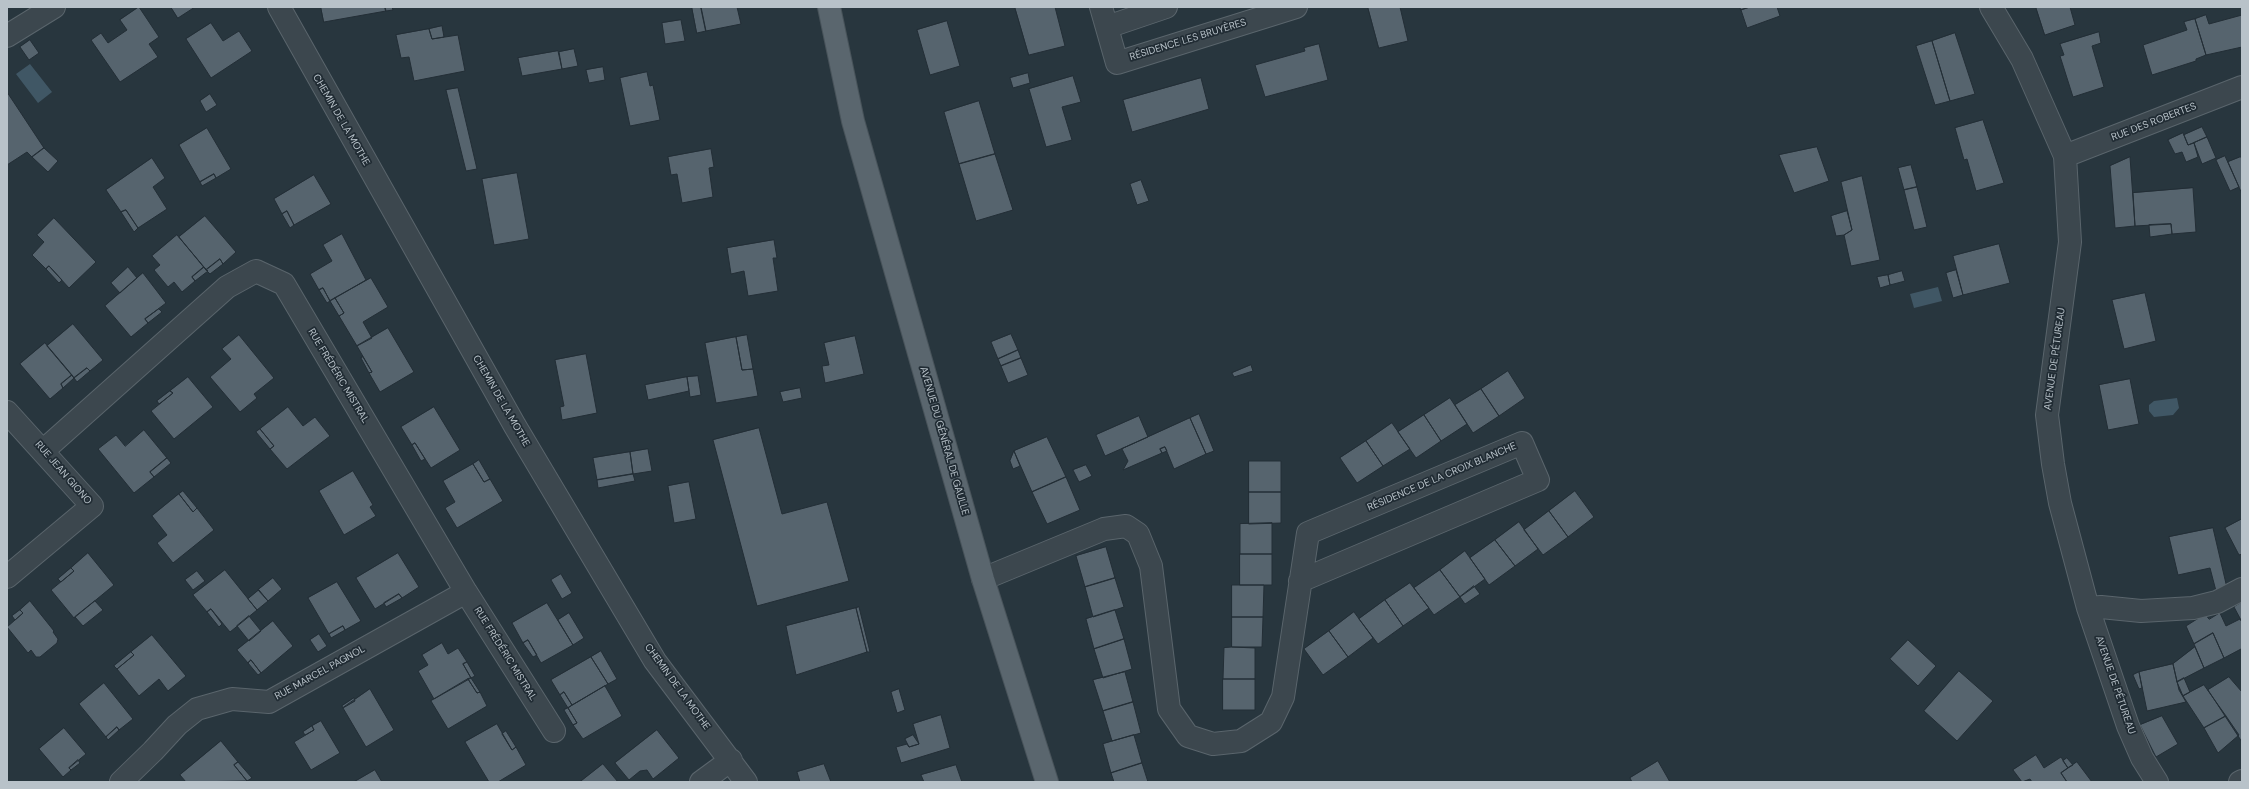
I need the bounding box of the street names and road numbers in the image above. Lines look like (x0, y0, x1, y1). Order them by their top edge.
street label: RÉSIDENCE LES BRUYÈRES (1128, 17, 1248, 63)
street label: CHEMIN DE LA MOTHE (310, 72, 372, 168)
street label: RUE DES ROBERTES (2110, 100, 2198, 144)
street label: AVENUE DE PÉTUREAU (2042, 307, 2068, 411)
street label: RUE FRÉDÉRIC MISTRAL (305, 327, 371, 425)
street label: CHEMIN DE LA MOTHE (470, 353, 532, 449)
street label: AVENUE DU GÉNÉRAL DE GAULLE (917, 365, 971, 517)
street label: RUE JEAN GIONO (32, 439, 94, 507)
street label: RÉSIDENCE DE LA CROIX BLANCHE (1366, 440, 1518, 514)
street label: RUE FRÉDÉRIC MISTRAL (471, 605, 539, 703)
street label: AVENUE DE PÉTUREAU (2093, 634, 2137, 736)
street label: CHEMIN DE LA MOTHE (642, 642, 712, 732)
street label: RUE MARCEL PAGNOL (273, 643, 367, 703)

